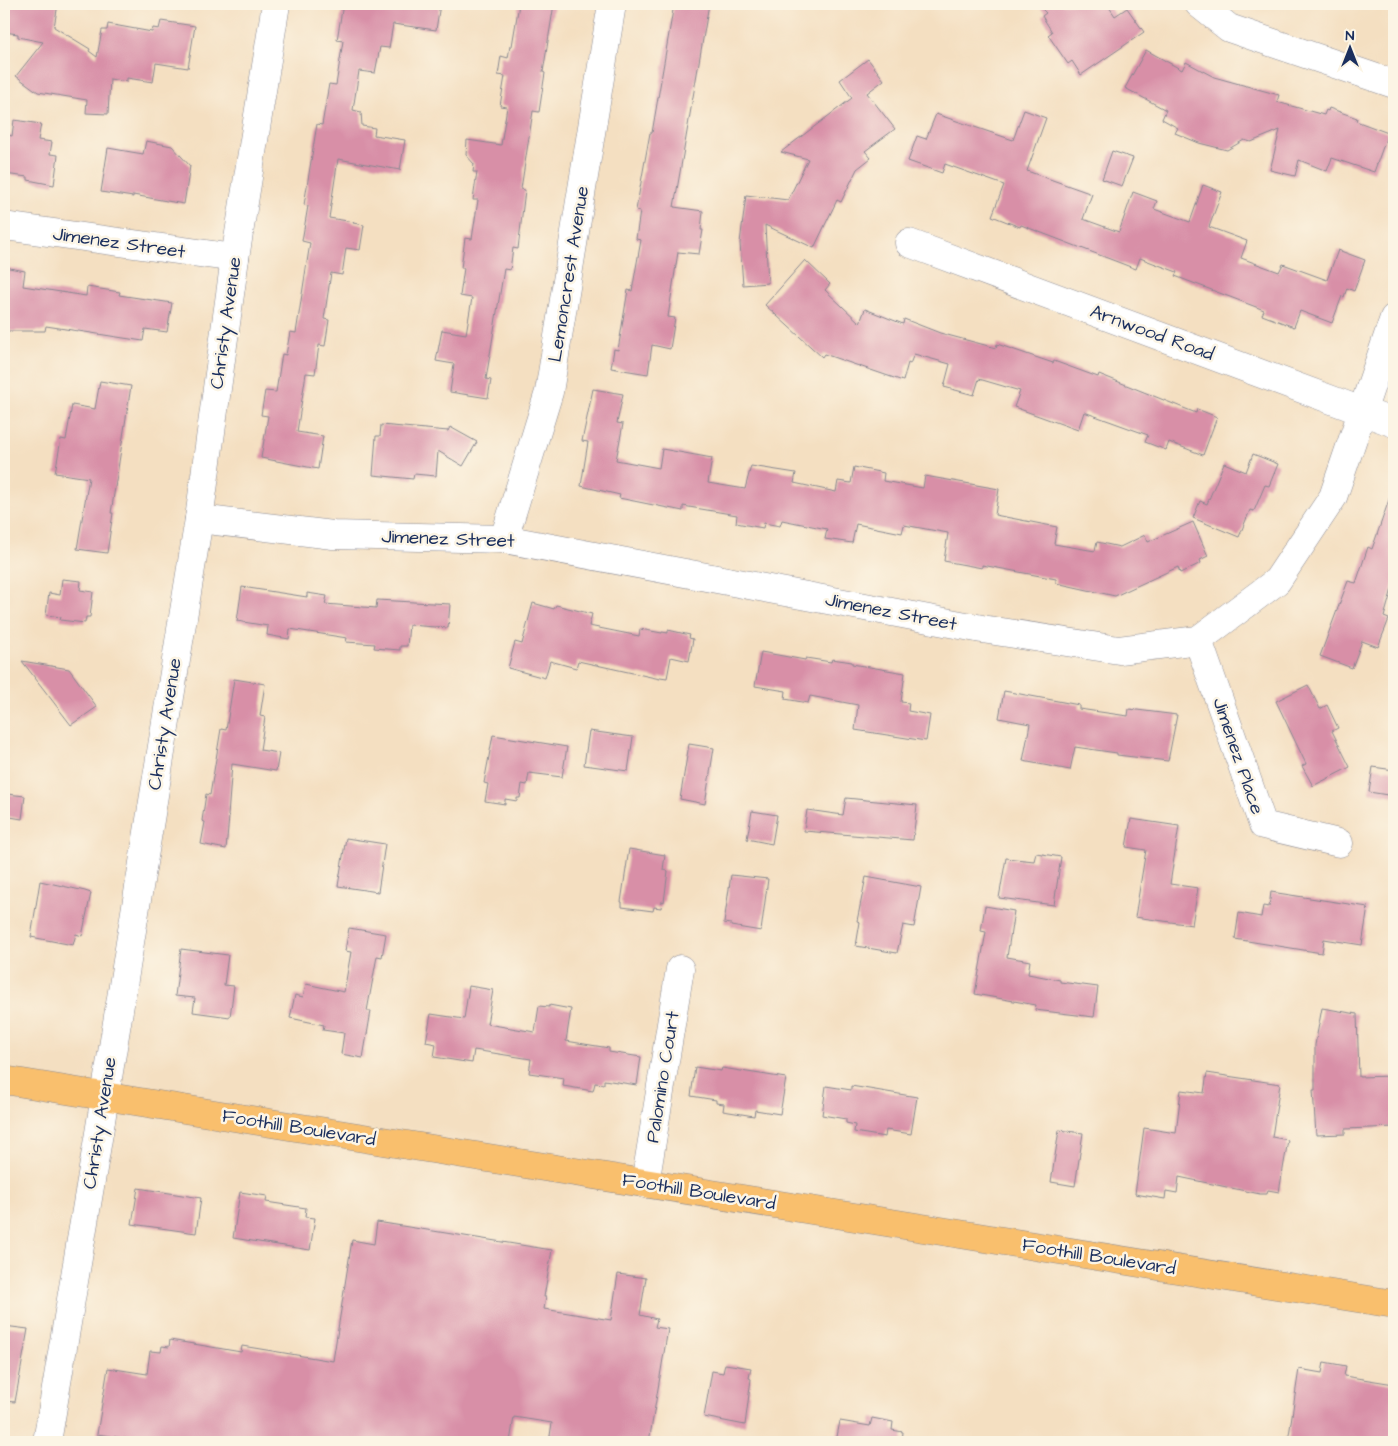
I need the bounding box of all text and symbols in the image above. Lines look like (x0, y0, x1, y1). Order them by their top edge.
north arrow (1326, 22, 1376, 72)
text: N (1346, 26, 1355, 46)
street label: Lemoncrest Avenue (542, 184, 596, 364)
street label: Jimenez Street (51, 220, 187, 266)
street label: Christy Avenue (203, 255, 250, 391)
street label: Arnwood Road (1086, 298, 1218, 368)
street label: Jimenez Street (381, 523, 515, 555)
street label: Jimenez Street (823, 586, 959, 638)
street label: Christy Avenue (141, 656, 190, 792)
street label: Jimenez Place (1205, 694, 1271, 818)
street label: Palomino Court (639, 1009, 687, 1145)
street label: Christy Avenue (76, 1055, 125, 1191)
street label: Foothill Boulevard (220, 1103, 378, 1153)
street label: Foothill Boulevard (620, 1167, 778, 1217)
street label: Foothill Boulevard (1020, 1232, 1178, 1282)

